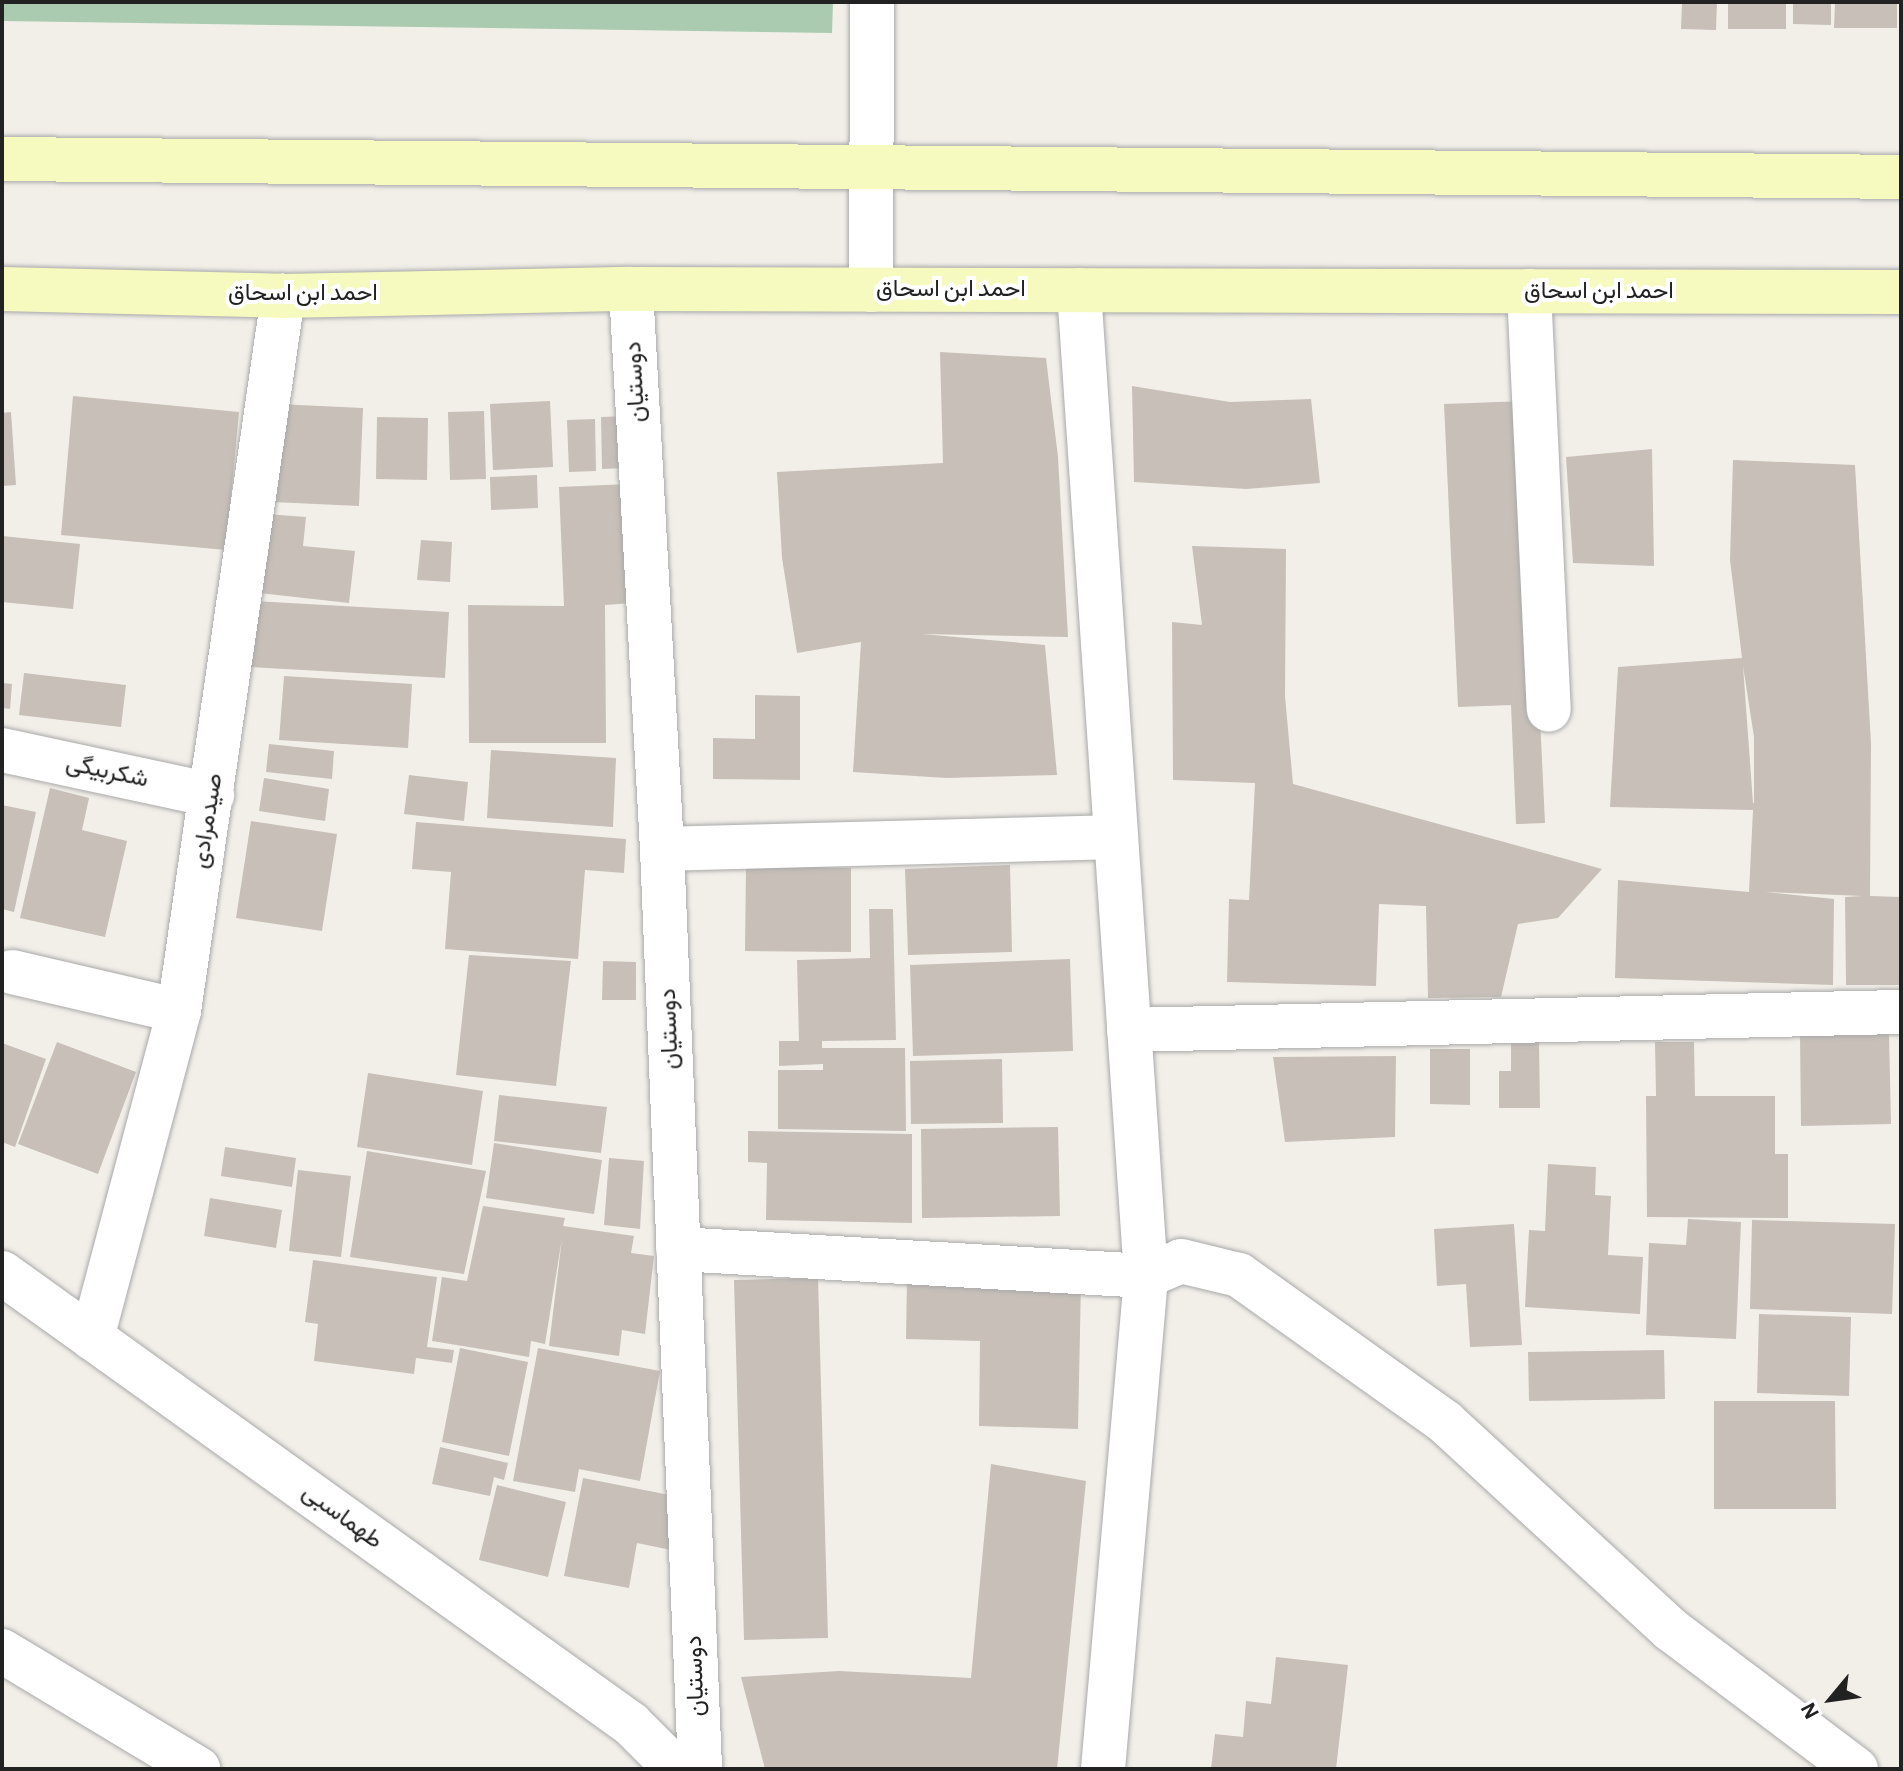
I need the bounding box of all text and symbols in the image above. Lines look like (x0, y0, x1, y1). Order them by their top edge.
street label: احمد ابن اسحاق (876, 276, 1026, 304)
street label: احمد ابن اسحاق (1524, 278, 1674, 306)
street label: احمد ابن اسحاق (228, 280, 378, 308)
street label: دوستیان (620, 341, 652, 423)
street label: شکربیگی (63, 749, 151, 795)
street label: صیدمرادی (186, 771, 230, 871)
street label: دوستیان (654, 988, 686, 1070)
street label: طهماسبی (296, 1478, 388, 1556)
street label: دوستیان (680, 1635, 712, 1717)
north arrow (1791, 1659, 1871, 1739)
text: N (1797, 1699, 1823, 1723)

